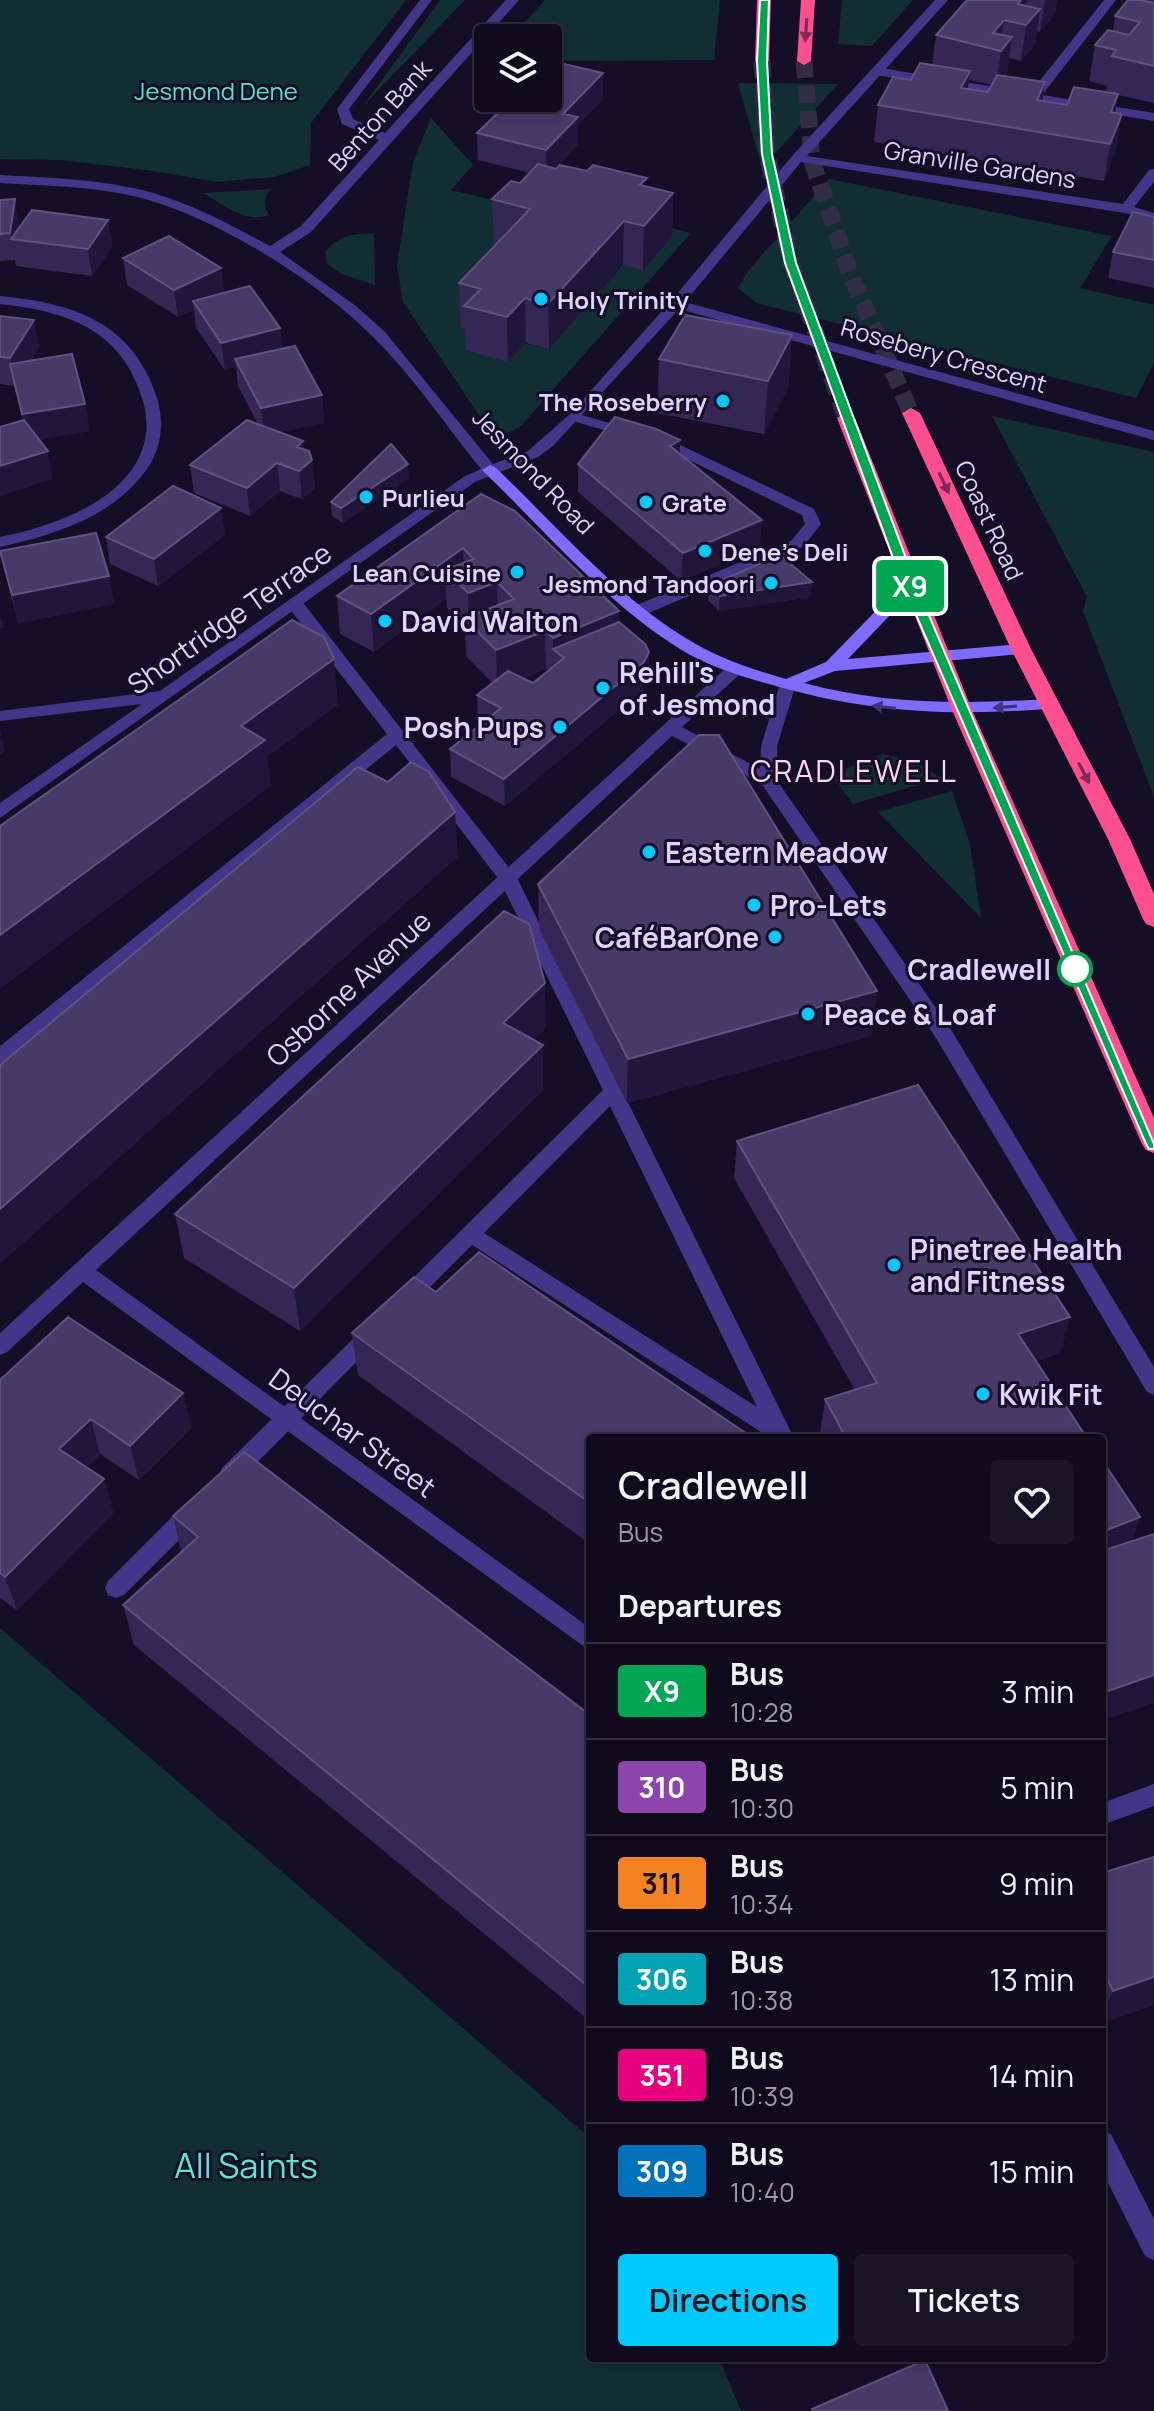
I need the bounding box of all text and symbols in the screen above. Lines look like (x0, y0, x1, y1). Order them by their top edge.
one-way arrow (799, 18, 812, 43)
map controls (474, 24, 562, 112)
button: layers (474, 24, 562, 112)
street label: Benton Bank (320, 51, 439, 178)
park label: Jesmond Dene (134, 74, 298, 107)
street label: Granville Gardens (882, 133, 1078, 195)
place label: Holy Trinity (557, 283, 690, 316)
marker: Holy Trinity (532, 290, 550, 308)
street label: Rosebery Crescent (837, 310, 1051, 400)
place label: The Roseberry (539, 385, 708, 418)
marker: The Roseberry (714, 392, 732, 410)
street label: Jesmond Road (466, 401, 602, 541)
street label: Coast Road (948, 455, 1032, 585)
one-way arrow (937, 472, 951, 495)
place label: Purlieu (382, 481, 465, 514)
place label: Grate (662, 486, 727, 519)
marker: Purlieu (357, 488, 375, 506)
marker: Grate (637, 493, 655, 511)
street label: Shortridge Terrace (119, 533, 339, 703)
place label: Dene's Deli (721, 535, 849, 568)
marker: Dene's Deli (696, 542, 714, 560)
place label: Lean Cuisine (352, 556, 501, 589)
line badge: X9 (874, 560, 946, 612)
marker: Lean Cuisine (508, 563, 526, 581)
place label: Jesmond Tandoori (543, 567, 755, 600)
text: X9 (892, 567, 928, 605)
marker: Jesmond Tandoori (762, 574, 780, 592)
place label: David Walton (401, 602, 579, 640)
marker: David Walton (376, 612, 394, 630)
place label: Rehill's of Jesmond (619, 653, 775, 723)
marker: Rehill's of Jesmond (594, 679, 612, 697)
one-way arrow (871, 700, 896, 713)
one-way arrow (992, 701, 1017, 714)
place label: Posh Pups (404, 708, 544, 746)
marker: Posh Pups (551, 718, 569, 736)
district label: CRADLEWELL (750, 750, 958, 791)
one-way arrow (1078, 762, 1091, 785)
place label: Eastern Meadow (665, 833, 888, 871)
marker: Eastern Meadow (640, 843, 658, 861)
place label: Pro-Lets (770, 886, 887, 924)
marker: Pro-Lets (745, 896, 763, 914)
street label: Osborne Avenue (257, 902, 439, 1074)
place label: CaféBarOne (595, 918, 759, 956)
marker: CaféBarOne (766, 928, 784, 946)
place label: Cradlewell (907, 950, 1051, 988)
marker: Cradlewell (1058, 952, 1092, 986)
place label: Peace & Loaf (824, 995, 996, 1033)
marker: Peace & Loaf (799, 1005, 817, 1023)
place label: Pinetree Health and Fitness (910, 1230, 1123, 1300)
marker: Pinetree Health and Fitness (885, 1256, 903, 1274)
street label: Deuchar Street (262, 1359, 444, 1505)
place label: Kwik Fit (999, 1375, 1103, 1413)
marker: Kwik Fit (974, 1385, 992, 1403)
text: Cradlewell (618, 1458, 809, 1510)
button: heart (990, 1460, 1074, 1544)
text: Bus (618, 1514, 663, 1550)
text: Departures (618, 1585, 782, 1626)
text: Bus (730, 1653, 784, 1694)
text: 3 min (1001, 1671, 1074, 1712)
text: X9 (644, 1672, 680, 1710)
text: 10:28 (730, 1694, 794, 1730)
text: Bus (730, 1749, 784, 1790)
text: 5 min (1000, 1767, 1074, 1808)
text: 310 (639, 1768, 685, 1806)
text: 10:30 (730, 1790, 794, 1826)
text: Bus (730, 1845, 784, 1886)
text: 9 min (999, 1863, 1074, 1904)
text: 311 (642, 1864, 682, 1902)
text: 10:34 (730, 1886, 793, 1922)
text: Bus (730, 1941, 784, 1982)
text: 13 min (989, 1959, 1074, 2000)
text: 306 (636, 1960, 688, 1998)
text: 10:38 (730, 1982, 793, 2018)
text: Bus (730, 2037, 784, 2078)
text: 14 min (988, 2055, 1074, 2096)
text: 351 (640, 2056, 684, 2094)
text: 10:39 (730, 2078, 794, 2114)
text: Bus (730, 2133, 784, 2174)
park label: All Saints (174, 2142, 318, 2188)
text: 15 min (989, 2151, 1074, 2192)
text: 309 (636, 2152, 688, 2190)
text: 10:40 (730, 2174, 795, 2210)
button: Directions (618, 2254, 838, 2346)
button: Tickets (854, 2254, 1074, 2346)

